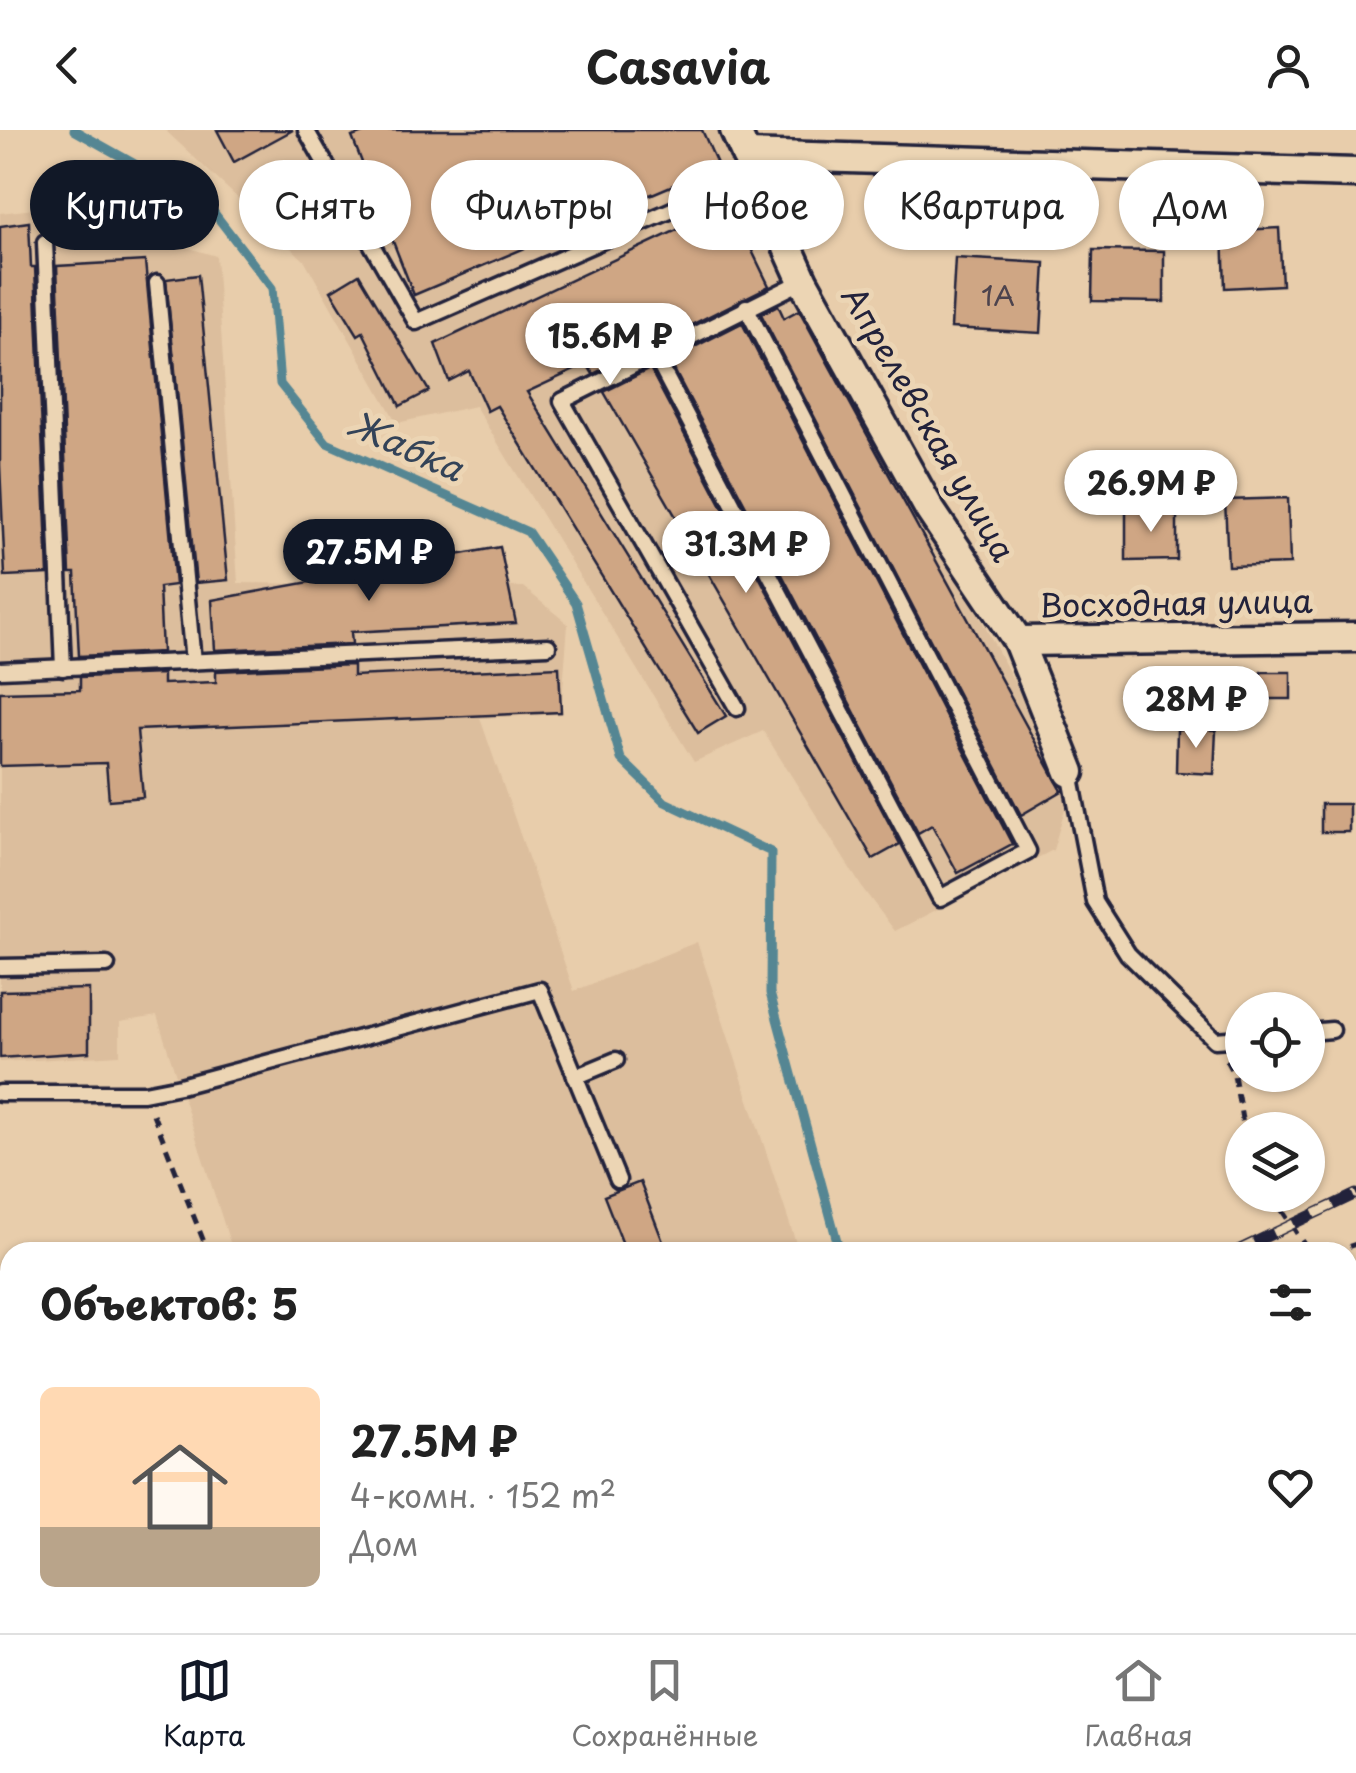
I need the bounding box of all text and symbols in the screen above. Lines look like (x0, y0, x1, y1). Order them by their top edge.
text: Casavia (586, 31, 770, 99)
icon: back (40, 38, 95, 93)
icon: person (1261, 38, 1316, 93)
chip: Купить (30, 160, 219, 250)
chip: Снять (239, 160, 411, 250)
chip: Фильтры (431, 160, 648, 250)
chip: Новое (668, 160, 844, 250)
chip: Квартира (864, 160, 1099, 250)
chip: Дом (1119, 160, 1264, 250)
house number: 1А (981, 273, 1015, 316)
street label: Апрелевская улица (831, 276, 1028, 570)
pin: 15.6M ₽ (518, 303, 702, 388)
text: 15.6M ₽ (547, 311, 673, 359)
water label: Жабка (341, 396, 474, 494)
pin: 26.9M ₽ (1059, 450, 1243, 535)
text: 26.9M ₽ (1086, 458, 1216, 506)
pin: 31.3M ₽ (654, 511, 838, 596)
pin: 27.5M ₽ (277, 519, 461, 604)
text: 31.3M ₽ (684, 519, 808, 567)
text: 27.5M ₽ (305, 527, 433, 575)
street label: Восходная улица (1039, 576, 1313, 628)
pin: 28M ₽ (1126, 666, 1266, 751)
text: 28M ₽ (1145, 674, 1247, 722)
map controls (1225, 992, 1325, 1212)
button: locate (1225, 992, 1325, 1092)
button: layers (1225, 1112, 1325, 1212)
text: Объектов: 5 (40, 1271, 299, 1334)
icon: filters (1263, 1275, 1318, 1330)
text: 27.5M ₽ (350, 1408, 518, 1471)
icon: home (120, 1427, 240, 1547)
icon: heart (1263, 1460, 1318, 1515)
text: 4-комн. · 152 m² (350, 1471, 616, 1519)
text: Дом (350, 1519, 419, 1567)
tab: Карта (163, 1653, 245, 1756)
tab: Сохранённые (571, 1653, 758, 1756)
tab: Главная (1085, 1653, 1193, 1756)

